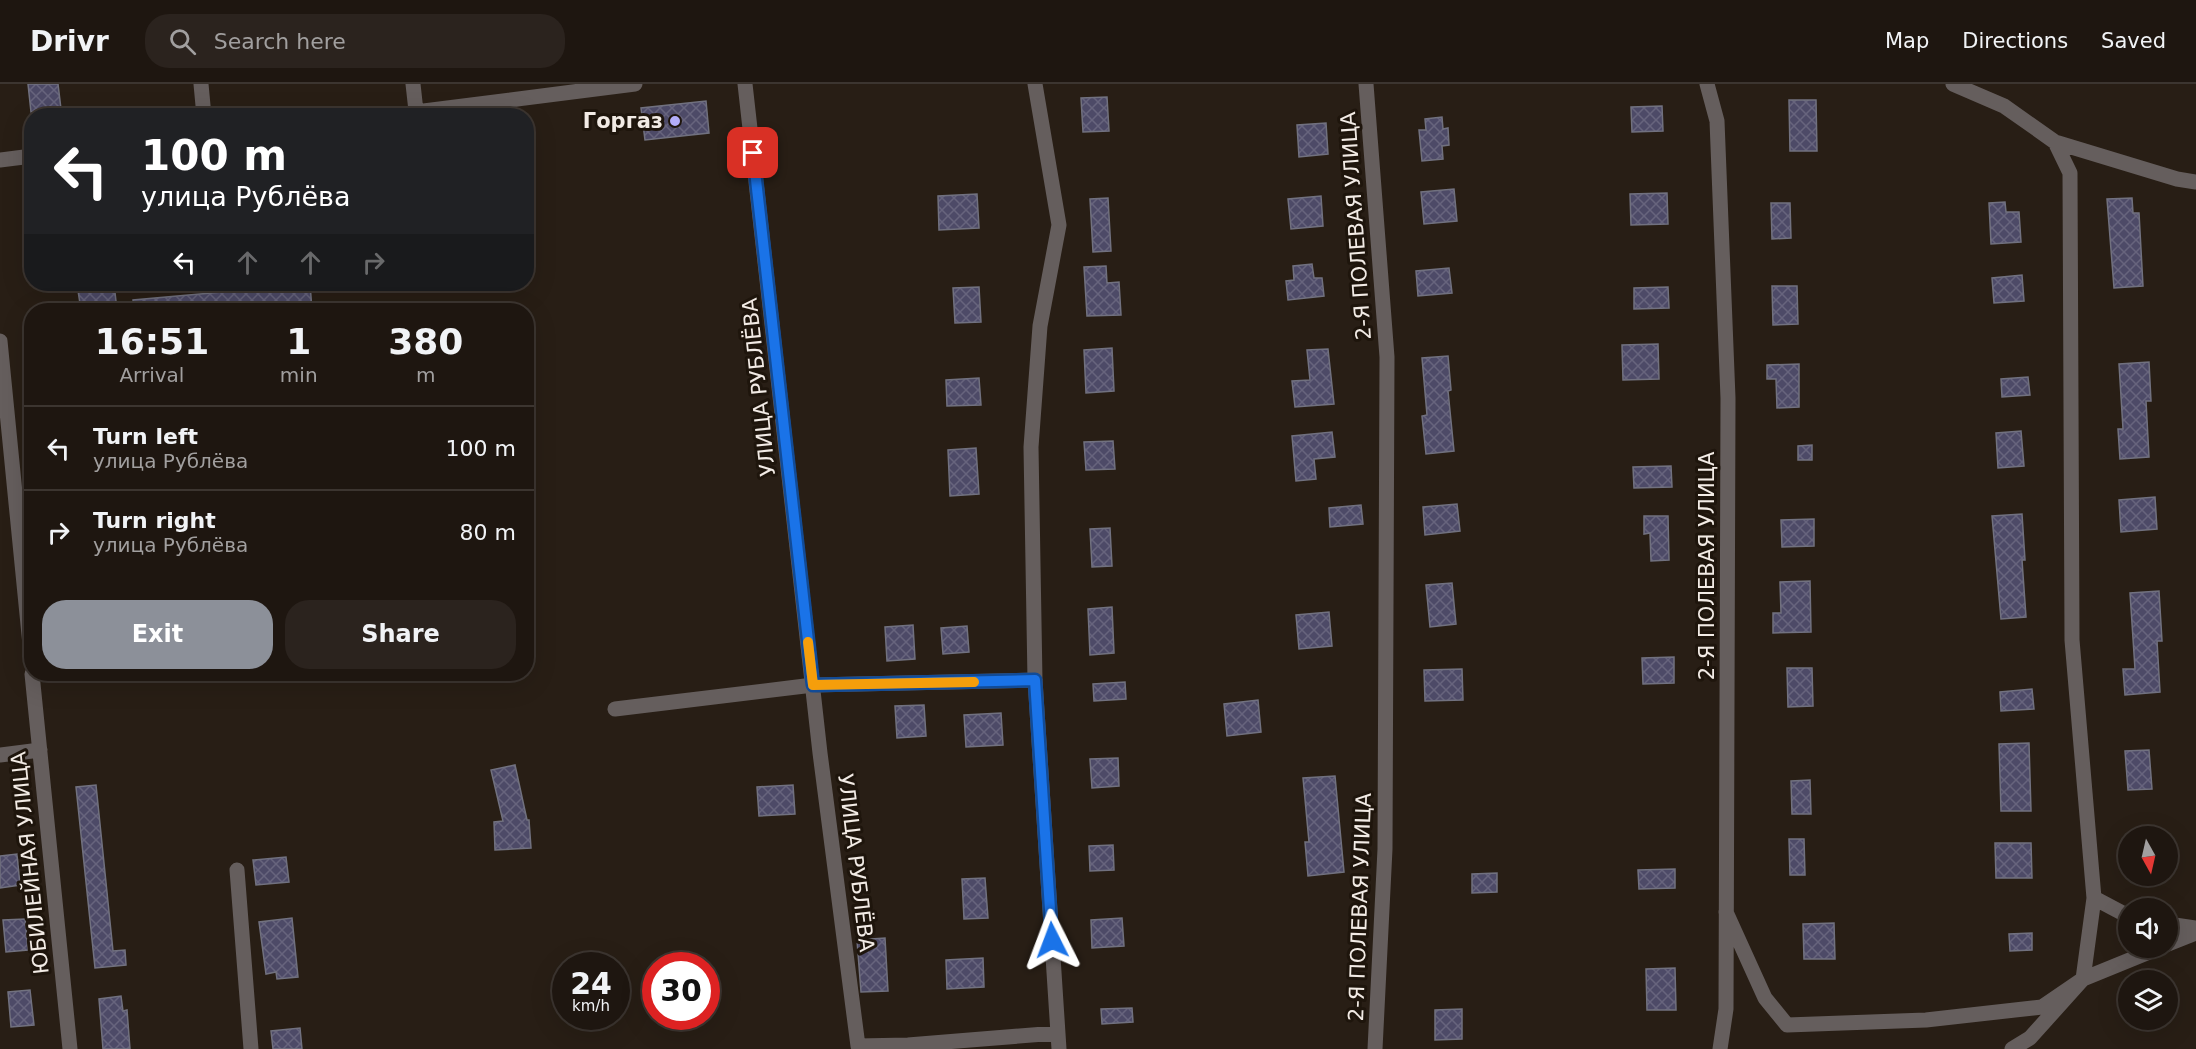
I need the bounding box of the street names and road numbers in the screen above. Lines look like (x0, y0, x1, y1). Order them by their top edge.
street label: 2-Я ПОЛЕВАЯ УЛИЦА (1336, 111, 1376, 341)
street label: УЛИЦА РУБЛЁВА (737, 296, 780, 478)
street label: 2-Я ПОЛЕВАЯ УЛИЦА (1695, 451, 1719, 680)
street label: ЮБИЛЕЙНАЯ УЛИЦА (5, 750, 54, 976)
street label: УЛИЦА РУБЛЁВА (833, 772, 880, 954)
street label: 2-Я ПОЛЕВАЯ УЛИЦА (1344, 792, 1376, 1022)

